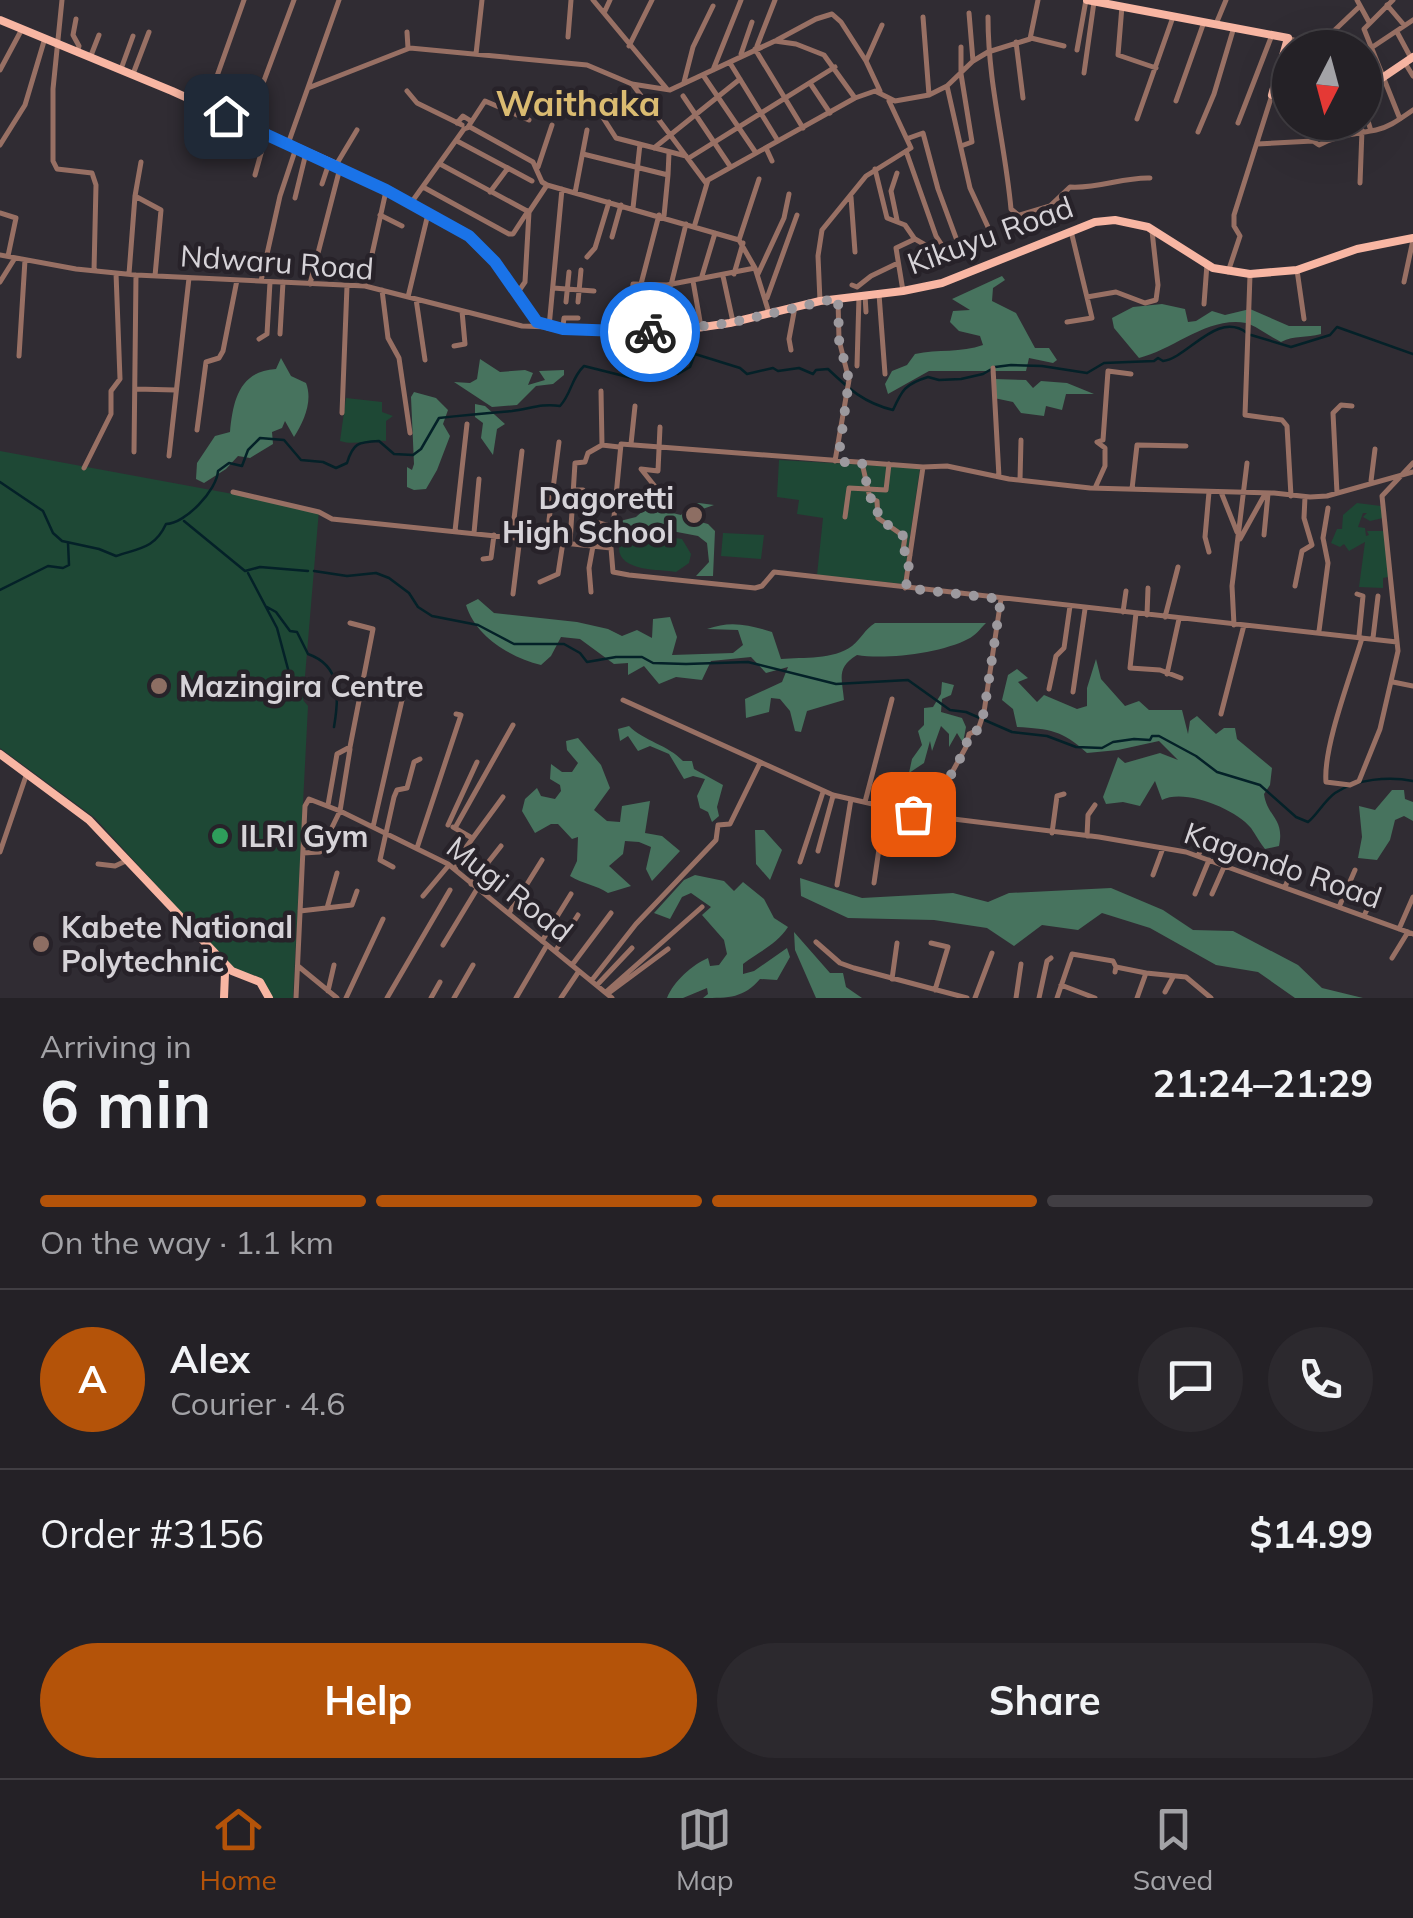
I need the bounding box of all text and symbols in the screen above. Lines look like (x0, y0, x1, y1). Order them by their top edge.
north arrow (1272, 30, 1382, 140)
map controls (1272, 30, 1382, 140)
pin (184, 74, 269, 159)
district label: Waithaka (496, 81, 660, 125)
icon: home (199, 89, 254, 144)
street label: Kikuyu Road (902, 187, 1078, 283)
street label: Ndwaru Road (179, 236, 375, 288)
courier (600, 282, 700, 382)
icon: bike (623, 305, 678, 360)
place label: Dagoretti High School (502, 479, 674, 551)
marker: Dagoretti High School (683, 504, 705, 526)
place label: Mazingira Centre (179, 667, 424, 705)
marker: Mazingira Centre (148, 675, 170, 697)
pin (871, 772, 956, 857)
icon: bag (886, 787, 941, 842)
street label: Kagondo Road (1179, 813, 1387, 917)
place label: ILRI Gym (240, 817, 369, 855)
marker: ILRI Gym (209, 825, 231, 847)
street label: Mugi Road (439, 828, 581, 950)
place label: Kabete National Polytechnic (61, 908, 293, 980)
marker: Kabete National Polytechnic (30, 933, 52, 955)
text: Arriving in (40, 1026, 192, 1066)
text: 21:24–21:29 (1153, 1059, 1373, 1107)
text: 6 min (40, 1063, 211, 1144)
text: On the way · 1.1 km (40, 1222, 334, 1262)
button: chat (1138, 1327, 1243, 1432)
button: phone (1268, 1327, 1373, 1432)
text: Alex (170, 1335, 250, 1383)
text: A (78, 1355, 107, 1403)
text: Courier · 4.6 (170, 1383, 346, 1423)
text: Order #3156 (40, 1510, 264, 1558)
text: $14.99 (1250, 1510, 1373, 1558)
button: Help (40, 1643, 697, 1758)
button: Share (717, 1643, 1373, 1758)
tab: Home (200, 1802, 277, 1897)
tab: Map (676, 1802, 734, 1897)
tab: Saved (1133, 1802, 1213, 1897)

